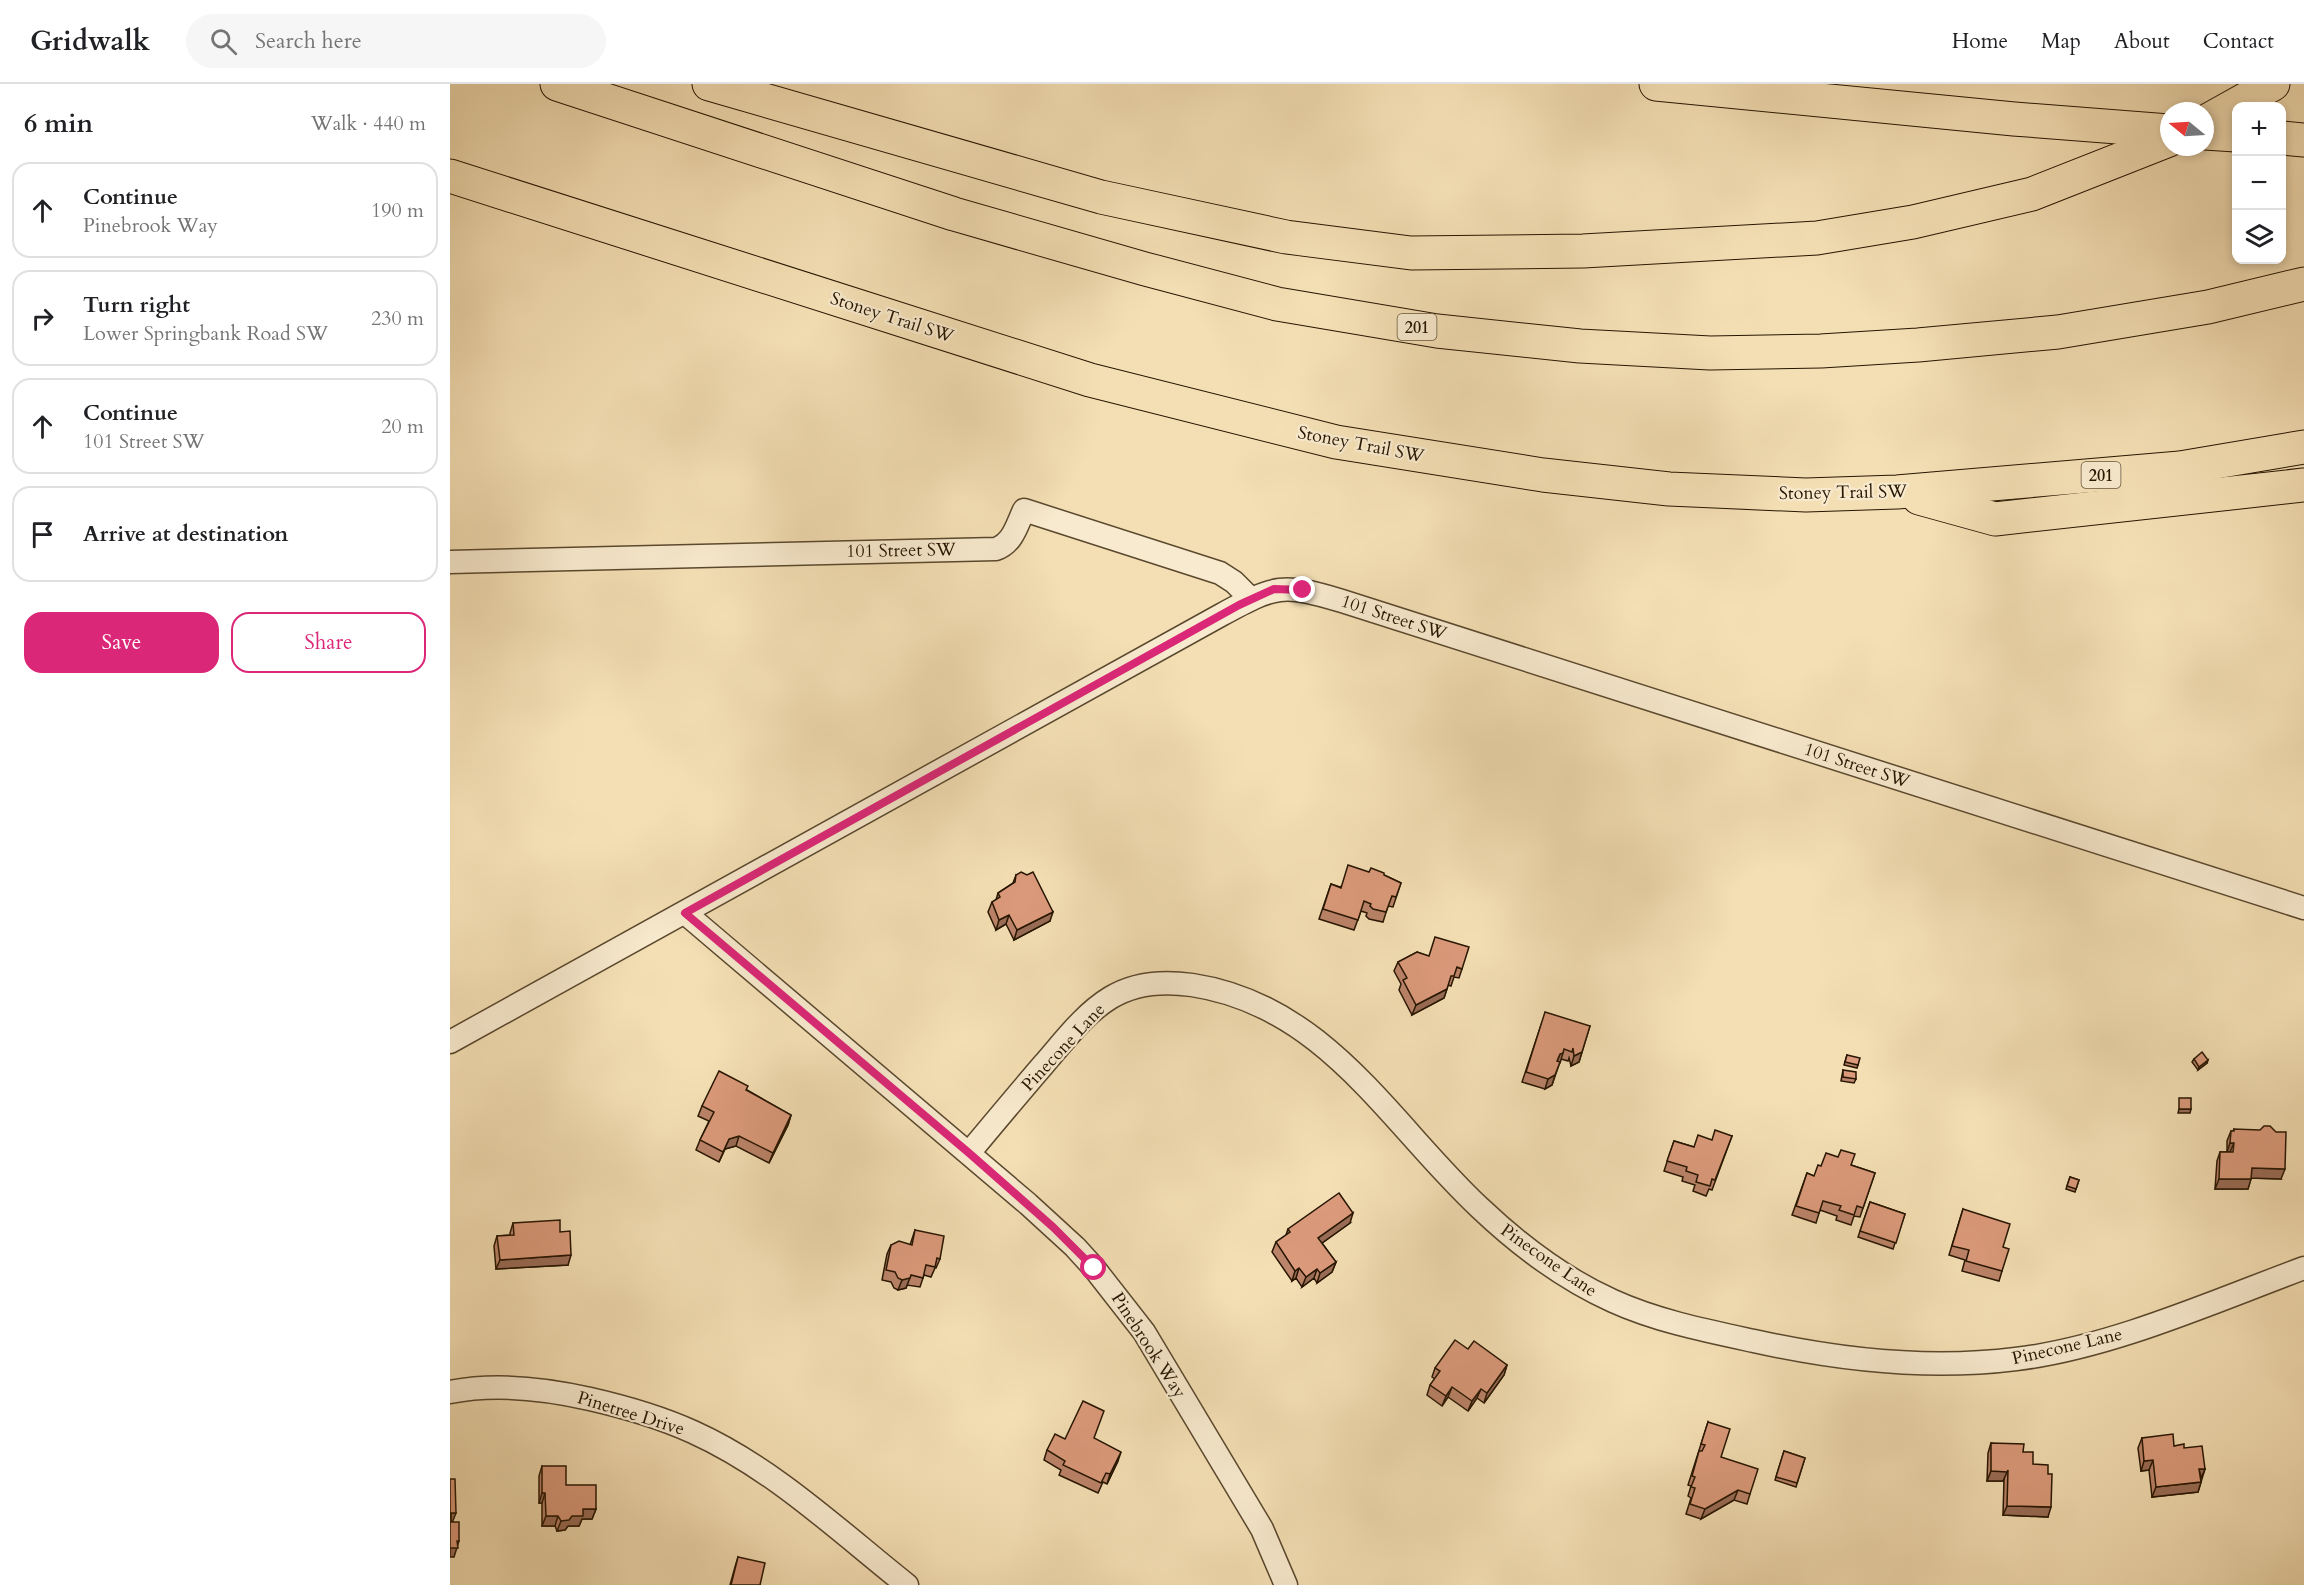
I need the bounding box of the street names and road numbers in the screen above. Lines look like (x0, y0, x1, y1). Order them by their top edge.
street label: Stoney Trail SW (827, 286, 957, 349)
road number: 201 (1398, 314, 1436, 340)
street label: Stoney Trail SW (1296, 420, 1426, 469)
road number: 201 (2082, 462, 2120, 488)
street label: Stoney Trail SW (1779, 479, 1907, 506)
street label: 101 Street SW (846, 537, 956, 564)
street label: 101 Street SW (1338, 589, 1450, 646)
street label: 101 Street SW (1801, 737, 1913, 794)
street label: Pinecone Lane (1016, 998, 1111, 1097)
street label: Pinecone Lane (1496, 1218, 1602, 1303)
street label: Pinebrook Way (1105, 1288, 1192, 1403)
street label: Pinecone Lane (2010, 1322, 2125, 1371)
street label: Pinetree Drive (574, 1385, 688, 1442)

